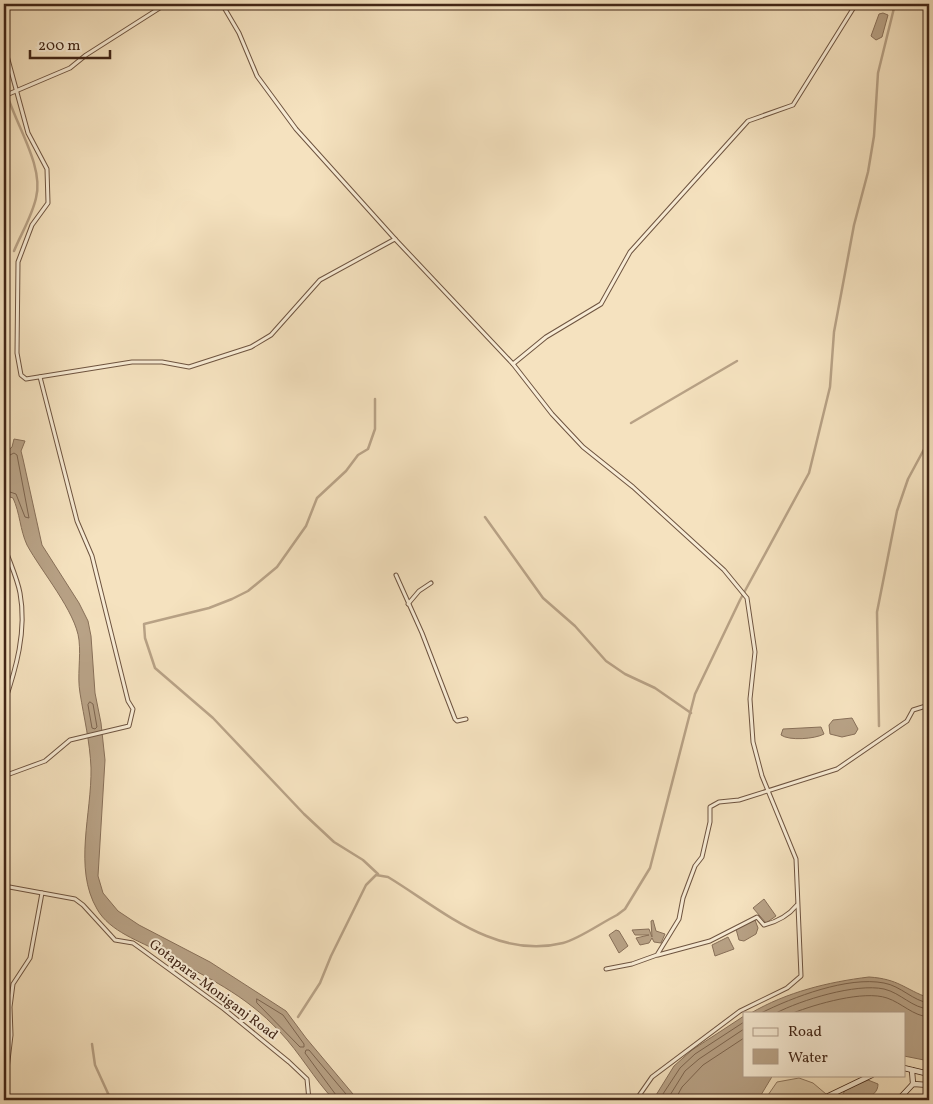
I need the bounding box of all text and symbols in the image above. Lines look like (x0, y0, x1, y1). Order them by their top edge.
scale bar (30, 28, 110, 60)
text: 200 m (38, 36, 81, 57)
street label: Gotapara-Moniganj Road (145, 935, 281, 1045)
legend (743, 1012, 906, 1076)
text: Road (788, 1022, 822, 1043)
text: Water (788, 1048, 828, 1069)

